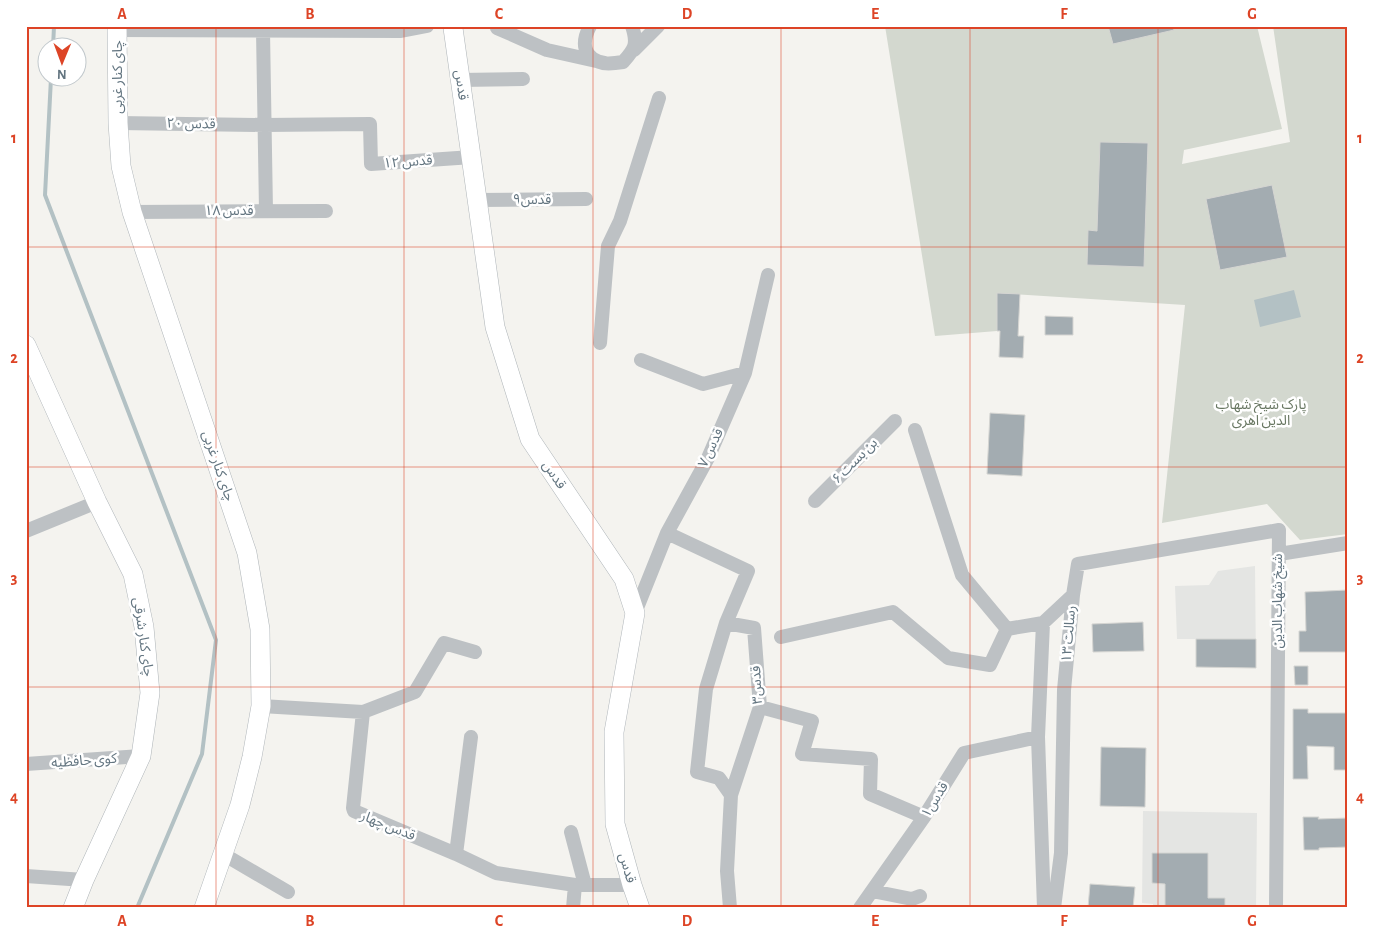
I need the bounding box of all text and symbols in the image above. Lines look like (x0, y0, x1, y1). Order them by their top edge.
text: A (117, 6, 127, 22)
text: B (305, 6, 315, 22)
text: C (495, 6, 504, 22)
text: D (682, 6, 693, 22)
text: E (871, 6, 879, 22)
text: F (1060, 6, 1068, 22)
text: G (1247, 6, 1257, 22)
north arrow (38, 38, 88, 88)
street label: چای کنار غربی (111, 40, 127, 114)
text: N (57, 67, 67, 81)
street label: قدس (451, 69, 470, 101)
street label: قدس ۲۰ (166, 117, 216, 132)
text: 1 (11, 130, 17, 146)
text: 1 (1357, 130, 1363, 146)
street label: قدس ۱۲ (383, 153, 433, 172)
street label: قدس۹ (513, 193, 551, 208)
street label: قدس ۱۸ (205, 204, 253, 219)
text: 2 (10, 350, 18, 366)
text: 2 (1356, 350, 1364, 366)
park label: پارک شیخ شهاب الدین اهری (1215, 398, 1307, 429)
street label: قدس ۷ (696, 426, 727, 470)
street label: چای کنار غربی (197, 429, 237, 504)
street label: بن بست ۶ (830, 436, 881, 487)
street label: قدس (539, 458, 568, 492)
street label: شیخ شهاب الدین (1271, 554, 1288, 648)
text: 3 (11, 570, 18, 586)
text: 3 (1357, 570, 1364, 586)
street label: چای کنار شرقی (128, 596, 156, 678)
street label: رسالت ۱۳ (1060, 605, 1079, 663)
street label: قدس۳ (749, 665, 766, 705)
street label: کوی حافظیه (51, 752, 118, 771)
street label: قدس۱ (919, 780, 952, 821)
text: 4 (10, 789, 18, 805)
text: 4 (1356, 789, 1364, 805)
street label: قدس چهار (357, 808, 417, 845)
street label: قدس (615, 851, 638, 885)
text: A (117, 913, 127, 929)
text: B (305, 913, 315, 929)
text: C (495, 913, 504, 929)
text: D (682, 913, 693, 929)
text: E (871, 913, 879, 929)
text: F (1060, 913, 1068, 929)
text: G (1247, 913, 1257, 929)

